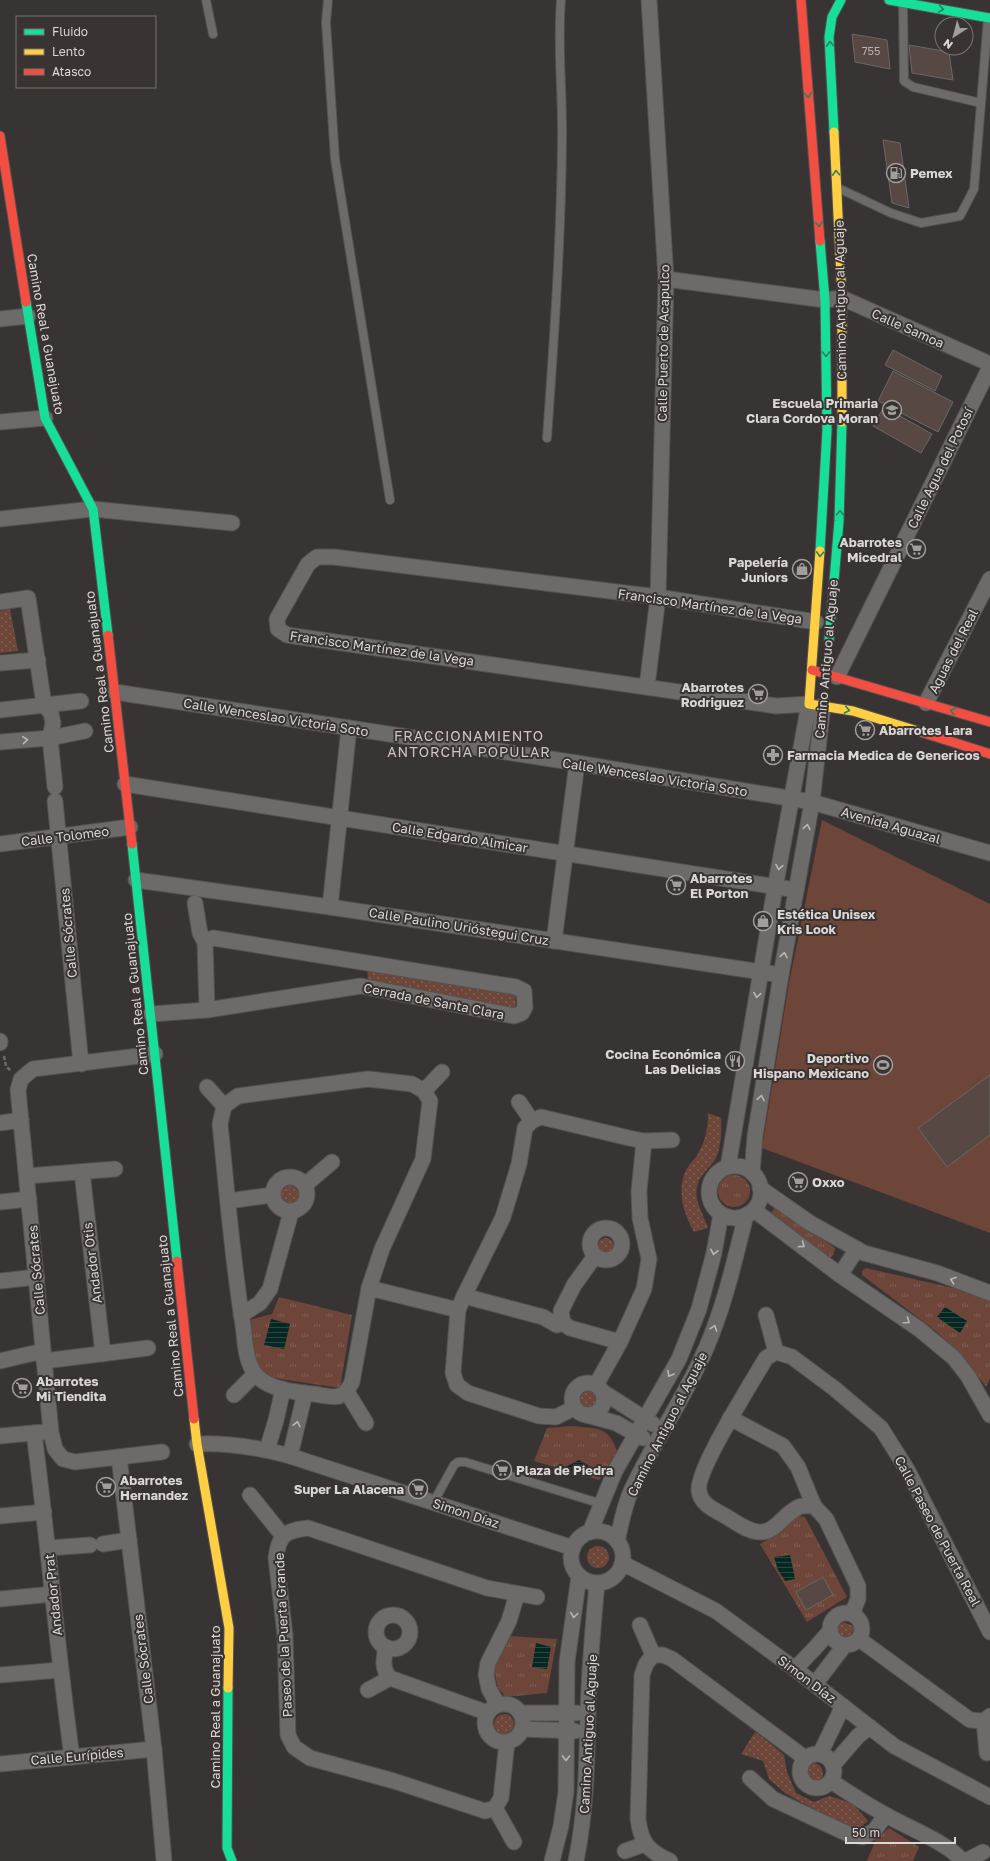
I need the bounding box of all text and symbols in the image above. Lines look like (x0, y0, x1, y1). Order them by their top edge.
one-way arrow (938, 4, 944, 13)
legend (16, 16, 156, 88)
north arrow (934, 16, 974, 56)
text: Fluido (52, 24, 88, 39)
text: N (941, 37, 955, 52)
one-way arrow (825, 41, 834, 47)
text: Lento (52, 44, 85, 59)
house number: 755 (862, 44, 880, 57)
text: Atasco (52, 64, 91, 79)
one-way arrow (804, 92, 813, 98)
fuel station icon: Pemex (885, 162, 907, 184)
place label: Pemex (910, 165, 953, 181)
one-way arrow (832, 170, 841, 176)
street label: Camino Antiguo al Aguaje (831, 220, 849, 380)
one-way arrow (815, 221, 824, 227)
street label: Camino Real a Guanajuato (24, 252, 68, 416)
street label: Calle Puerto de Acapulco (654, 264, 672, 422)
street label: Calle Samoa (869, 305, 947, 351)
one-way arrow (822, 351, 830, 357)
place label: Escuela Primaria Clara Cordova Moran (746, 395, 878, 426)
school or university icon: Escuela Primaria Clara Cordova Moran (881, 399, 903, 421)
street label: Calle Agua del Potosí (904, 404, 977, 531)
one-way arrow (835, 510, 844, 516)
place label: Abarrotes Micedral (839, 534, 903, 565)
supermarket icon: Abarrotes Micedral (905, 538, 927, 560)
one-way arrow (815, 551, 824, 557)
place label: Papelería Juniors (728, 554, 788, 585)
shop icon: Papelería Juniors (791, 558, 813, 580)
street label: Camino Antiguo al Aguaje (811, 579, 841, 739)
street label: Francisco Martínez de la Vega (617, 585, 803, 627)
street label: Camino Real a Guanajuato (81, 590, 117, 754)
street label: Aguas del Real (925, 606, 981, 696)
street label: Francisco Martínez de la Vega (289, 627, 475, 669)
place label: Abarrotes Rodriguez (681, 679, 744, 710)
supermarket icon: Abarrotes Rodriguez (747, 683, 769, 705)
street label: Calle Wenceslao Victoria Soto (182, 694, 370, 740)
one-way arrow (844, 705, 850, 713)
one-way arrow (949, 707, 956, 716)
supermarket icon: Abarrotes Lara (854, 719, 876, 741)
place label: Abarrotes Lara (879, 722, 973, 738)
district label: FRACCIONAMIENTO ANTORCHA POPULAR (387, 727, 551, 760)
one-way arrow (22, 736, 28, 745)
pharmacy icon: Farmacia Medica de Genericos (762, 744, 784, 766)
place label: Farmacia Medica de Genericos (787, 747, 980, 763)
street label: Calle Wenceslao Victoria Soto (561, 754, 749, 800)
street label: Avenida Aguazal (840, 803, 942, 847)
street label: Calle Edgardo Almicar (391, 818, 529, 856)
street label: Calle Tolomeo (20, 823, 110, 849)
one-way arrow (802, 824, 811, 831)
one-way arrow (775, 864, 784, 870)
place label: Abarrotes El Porton (690, 870, 753, 901)
supermarket icon: Abarrotes El Porton (665, 874, 687, 896)
street label: Calle Sócrates (56, 887, 80, 979)
street label: Calle Paulino Urióstegui Cruz (368, 904, 550, 948)
place label: Estética Unisex Kris Look (777, 906, 876, 937)
shop icon: Estética Unisex Kris Look (752, 910, 774, 932)
street label: Camino Real a Guanajuato (118, 912, 151, 1076)
one-way arrow (779, 952, 788, 959)
street label: Cerrada de Santa Clara (362, 979, 506, 1023)
one-way arrow (753, 992, 762, 998)
place label: Cocina Económica Las Delicias (605, 1046, 721, 1077)
restaurant icon: Cocina Económica Las Delicias (724, 1050, 746, 1072)
place label: Deportivo Hispano Mexicano (753, 1050, 869, 1081)
sports icon: Deportivo Hispano Mexicano (872, 1054, 894, 1076)
one-way arrow (757, 1095, 765, 1101)
supermarket icon: Oxxo (787, 1171, 809, 1193)
place label: Oxxo (812, 1174, 845, 1190)
street label: Andador Otis (79, 1222, 105, 1304)
street label: Calle Sócrates (24, 1224, 48, 1316)
street label: Camino Real a Guanajuato (153, 1234, 186, 1398)
one-way arrow (797, 1240, 804, 1247)
one-way arrow (710, 1249, 718, 1255)
one-way arrow (950, 1276, 957, 1284)
one-way arrow (903, 1316, 910, 1324)
one-way arrow (709, 1324, 718, 1331)
street label: Camino Antiguo al Aguaje (624, 1349, 710, 1499)
one-way arrow (667, 1370, 674, 1377)
place label: Abarrotes Mi Tiendita (36, 1373, 107, 1404)
supermarket icon: Abarrotes Mi Tiendita (11, 1377, 33, 1399)
one-way arrow (293, 1421, 301, 1428)
street label: Calle Paseo de Puerta Real (892, 1453, 984, 1609)
supermarket icon: Plaza de Piedra (491, 1459, 513, 1481)
place label: Plaza de Piedra (516, 1462, 614, 1478)
place label: Abarrotes Hernandez (120, 1472, 188, 1503)
supermarket icon: Abarrotes Hernandez (95, 1476, 117, 1498)
supermarket icon: Super La Alacena (407, 1478, 429, 1500)
place label: Super La Alacena (294, 1481, 404, 1497)
street label: Simon Díaz (431, 1495, 502, 1531)
street label: Paseo de la Puerta Grande (271, 1552, 295, 1718)
street label: Andador Prat (41, 1553, 65, 1637)
one-way arrow (570, 1611, 579, 1618)
street label: Calle Sócrates (130, 1613, 156, 1705)
street label: Camino Real a Guanajuato (207, 1625, 223, 1789)
street label: Simon Díaz (775, 1652, 840, 1706)
street label: Camino Antiguo al Aguaje (576, 1654, 600, 1814)
street label: Calle Eurípides (30, 1744, 124, 1768)
one-way arrow (562, 1755, 570, 1761)
scale bar (846, 1819, 955, 1845)
text: 50 m (852, 1825, 880, 1840)

